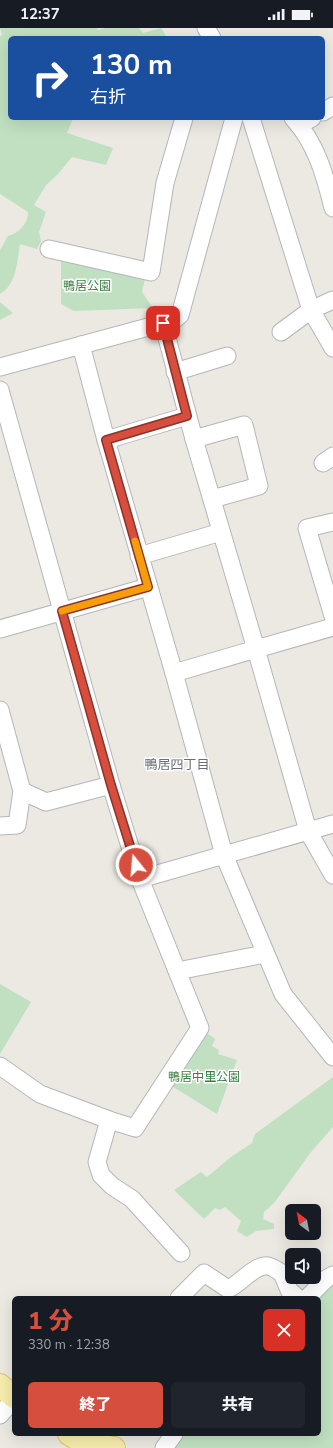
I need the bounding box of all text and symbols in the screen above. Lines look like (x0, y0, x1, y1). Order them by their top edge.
text: 12:37 (20, 4, 60, 24)
text: 130 m (90, 46, 173, 84)
icon: right (24, 52, 76, 104)
text: 右折 (90, 85, 126, 109)
park label: 鴨居公園 (63, 278, 111, 294)
pin (146, 306, 180, 340)
icon: arrive (152, 312, 174, 334)
district label: 鴨居四丁目 (144, 756, 210, 774)
position arrow (115, 844, 157, 886)
park label: 鴨居中里公園 (168, 1069, 240, 1085)
north arrow (285, 1204, 321, 1240)
map controls (285, 1204, 321, 1284)
button: sound (285, 1248, 321, 1284)
text: 1 分 (28, 1305, 73, 1337)
button: close (263, 1309, 305, 1351)
text: 330 m · 12:38 (28, 1336, 110, 1354)
button: 終了 (28, 1382, 163, 1428)
button: 共有 (171, 1382, 305, 1428)

